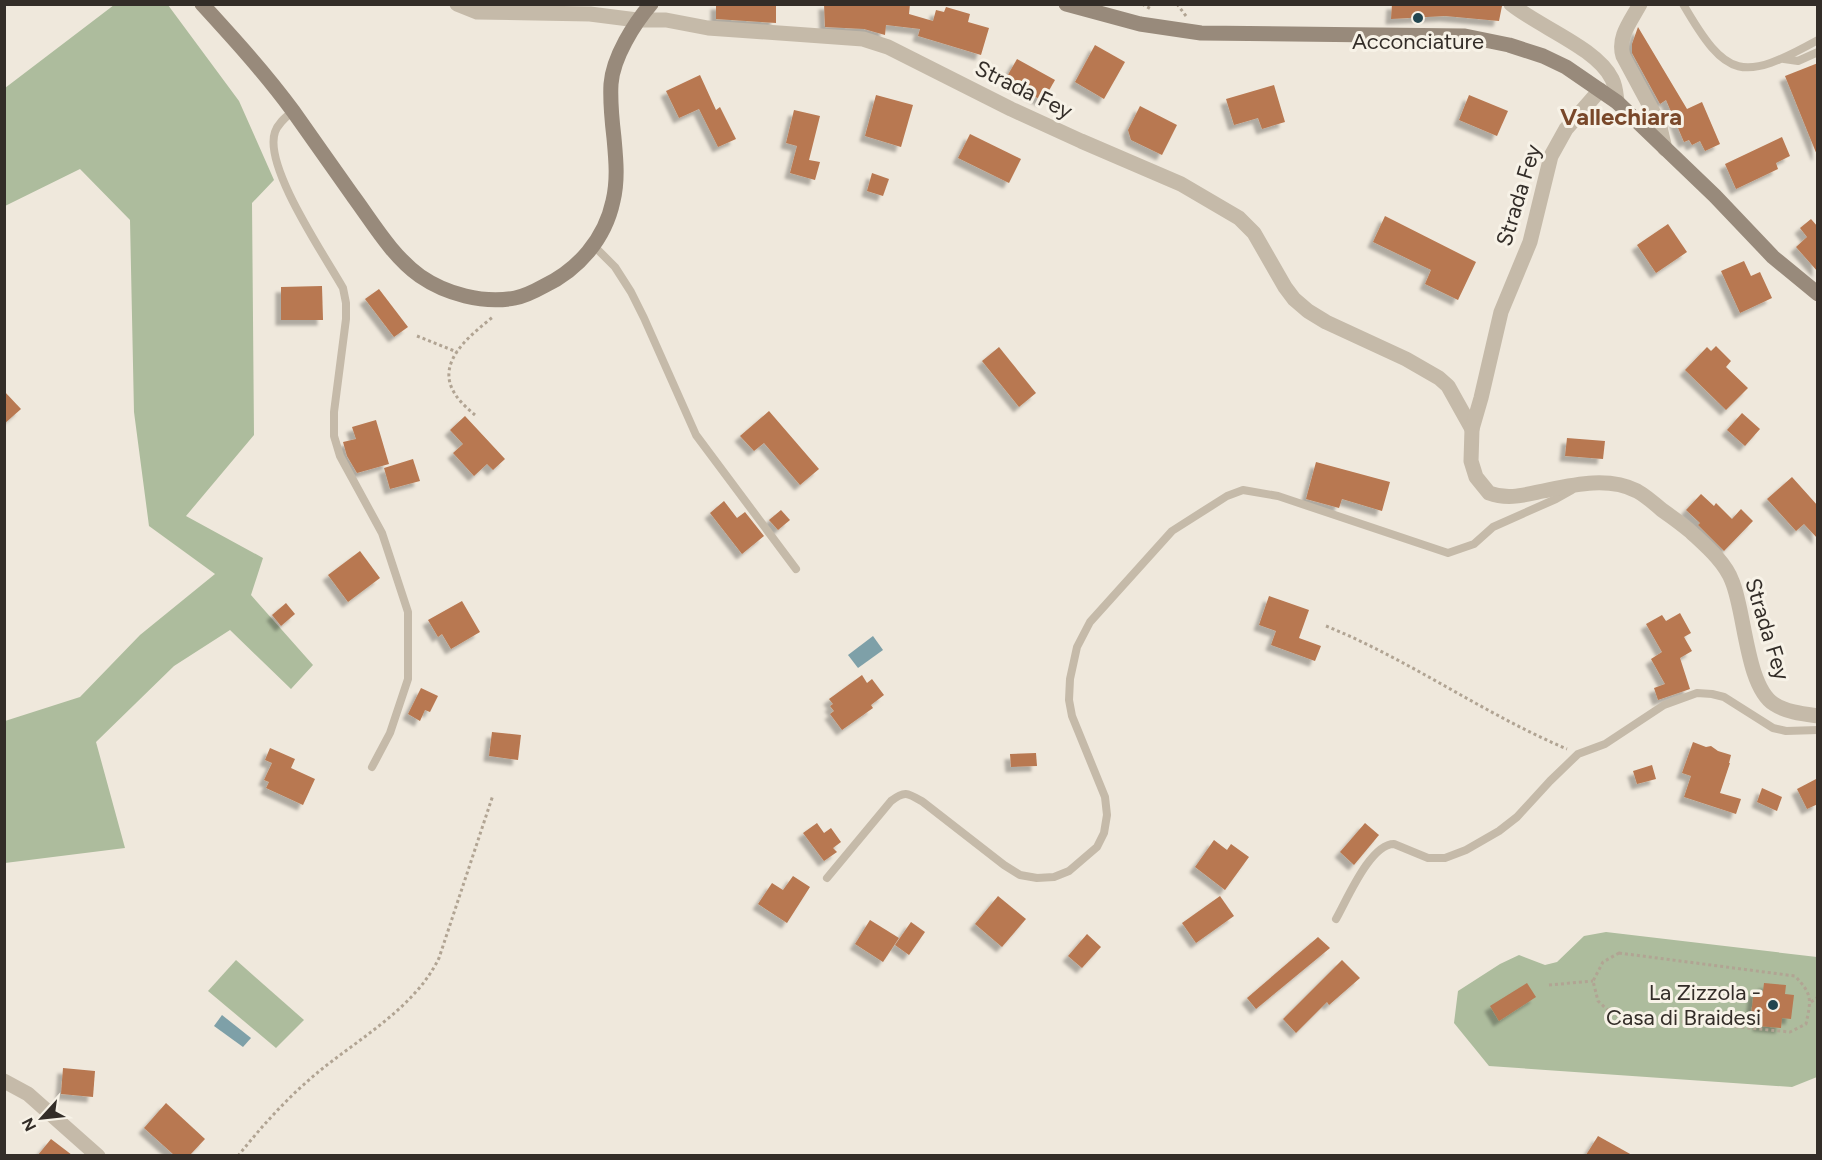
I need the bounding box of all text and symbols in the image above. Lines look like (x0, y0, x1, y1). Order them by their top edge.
marker: Acconciature (1411, 11, 1425, 25)
place label: Acconciature (1352, 28, 1484, 55)
street label: Strada Fey (971, 54, 1077, 125)
district label: Vallechiara (1560, 102, 1682, 131)
street label: Strada Fey (1490, 141, 1547, 249)
street label: Strada Fey (1739, 575, 1796, 684)
place label: La Zizzola - Casa di Braidesi (1606, 979, 1761, 1031)
marker: La Zizzola - Casa di Braidesi (1766, 998, 1780, 1012)
north arrow (12, 1088, 72, 1148)
text: N (18, 1115, 40, 1134)

